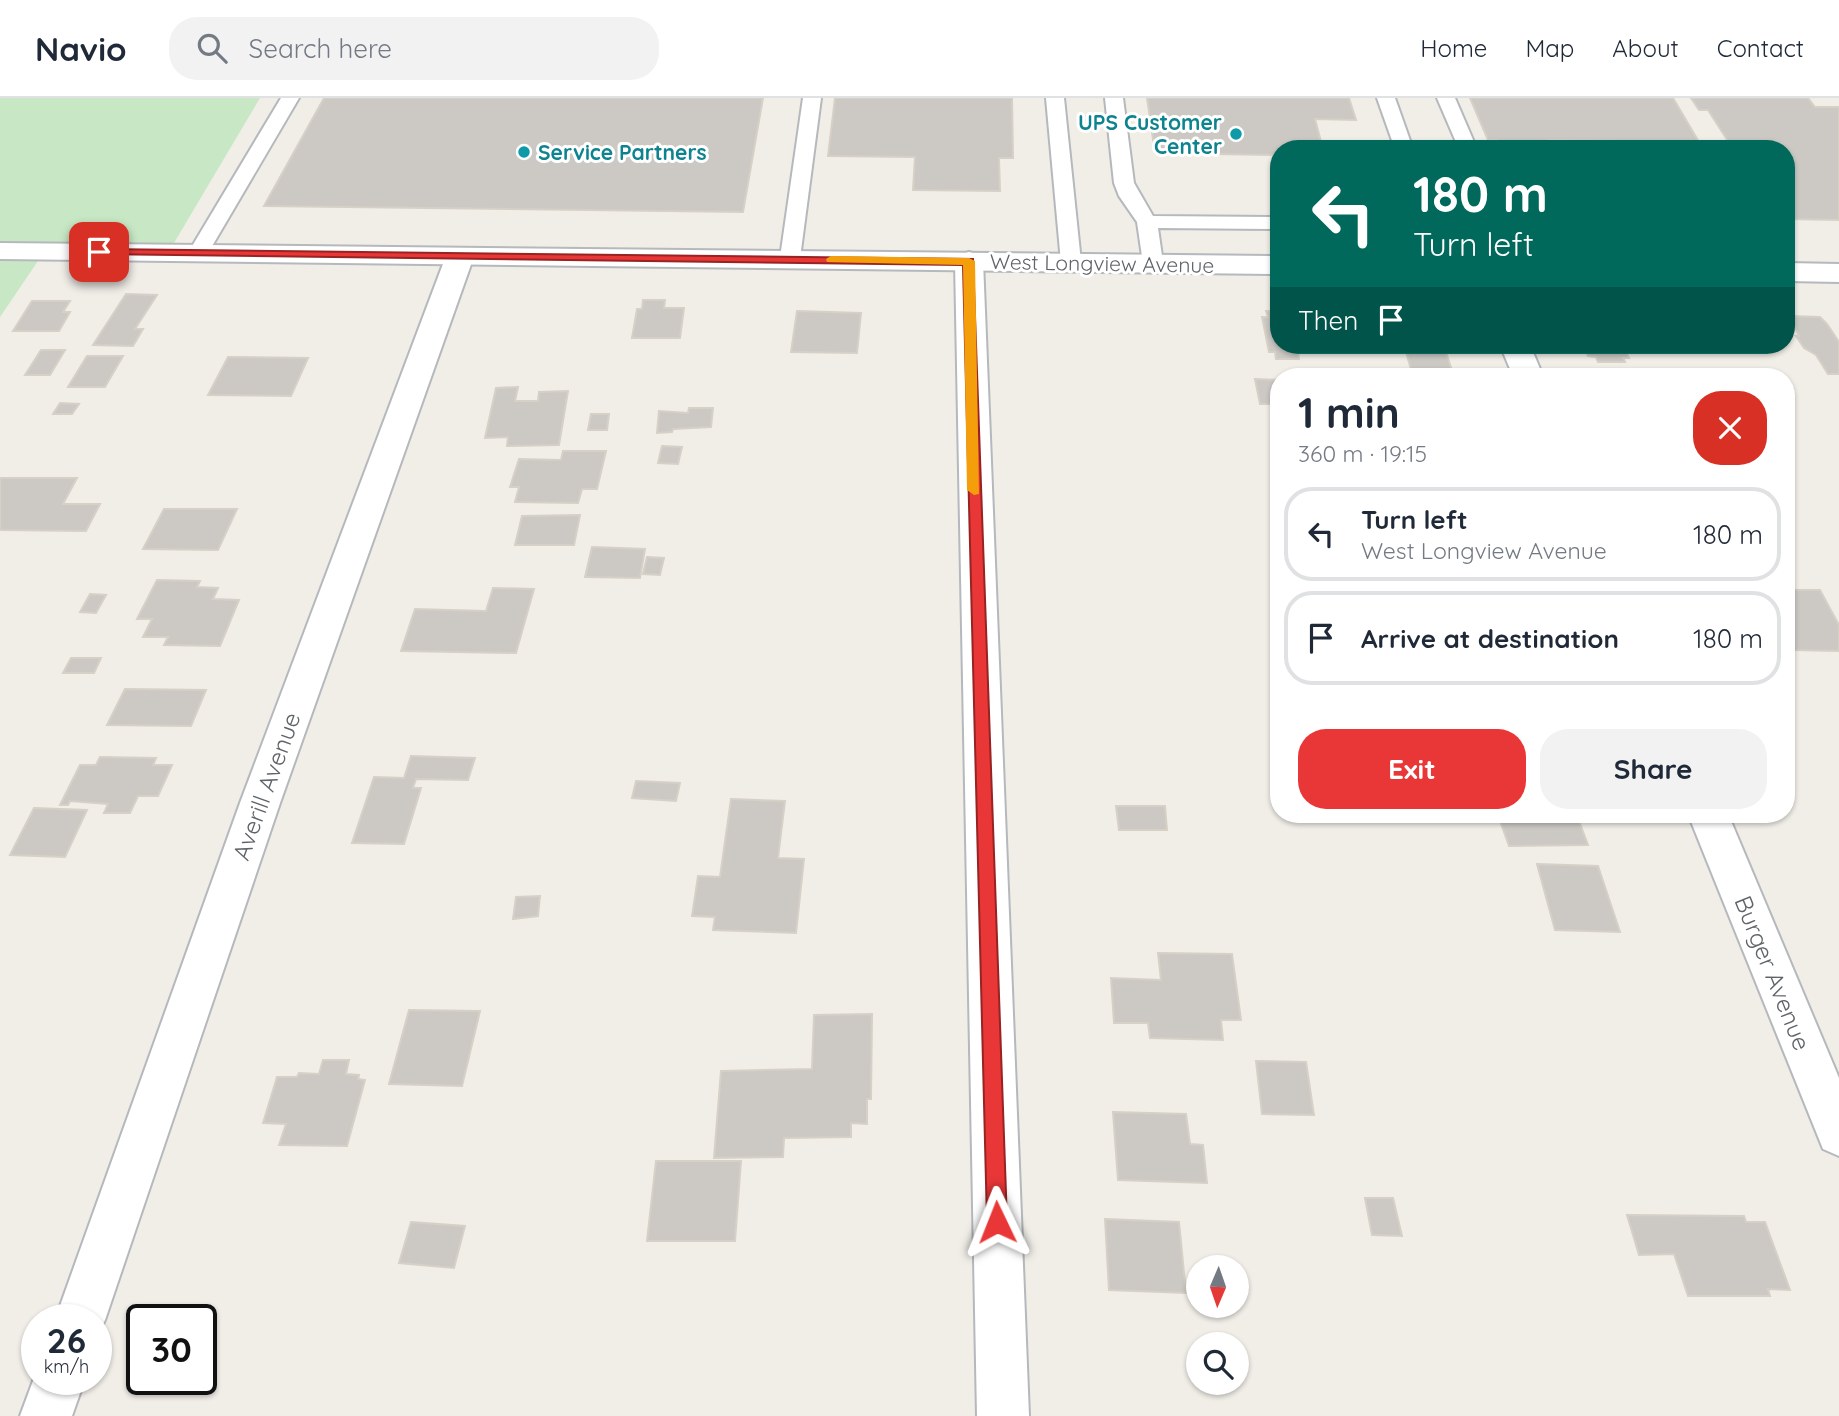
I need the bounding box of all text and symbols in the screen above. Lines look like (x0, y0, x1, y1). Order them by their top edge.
search box (169, 17, 659, 80)
text: Navio (35, 28, 127, 69)
icon: search (193, 29, 231, 67)
text: Search here (249, 32, 392, 65)
text: Home (1420, 33, 1487, 63)
text: Map (1525, 33, 1574, 63)
text: About (1612, 33, 1679, 63)
text: Contact (1717, 33, 1804, 63)
place label: UPS Customer Center (1078, 109, 1222, 159)
marker: UPS Customer Center (1228, 126, 1244, 142)
place label: Service Partners (538, 139, 707, 165)
marker: Service Partners (516, 144, 532, 160)
text: 180 m (1413, 163, 1548, 224)
icon: left (1298, 168, 1389, 259)
pin (69, 222, 129, 282)
text: Turn left (1413, 224, 1534, 264)
icon: arrive (80, 233, 118, 271)
street label: West Longview Avenue (990, 248, 1214, 278)
icon: arrive (1372, 301, 1410, 339)
text: Then (1298, 304, 1358, 337)
text: 1 min (1298, 386, 1400, 439)
button: close (1693, 391, 1767, 465)
text: 360 m · 19:15 (1298, 439, 1427, 468)
text: Turn left (1361, 503, 1468, 536)
icon: left (1302, 515, 1340, 553)
text: 180 m (1693, 518, 1763, 551)
text: West Longview Avenue (1361, 536, 1607, 565)
icon: arrive (1302, 619, 1340, 657)
text: Arrive at destination (1361, 622, 1619, 655)
text: 180 m (1693, 622, 1763, 655)
street label: Averill Avenue (225, 708, 307, 864)
button: Exit (1298, 729, 1526, 809)
button: Share (1540, 729, 1767, 809)
street label: Burger Avenue (1728, 891, 1818, 1055)
position arrow (960, 1185, 1034, 1259)
north arrow (1186, 1255, 1250, 1318)
map controls (1186, 1255, 1249, 1395)
speed limit sign: 30 (126, 1304, 217, 1395)
text: 26 (47, 1318, 86, 1362)
button: search (1186, 1332, 1249, 1395)
text: km/h (44, 1355, 89, 1378)

